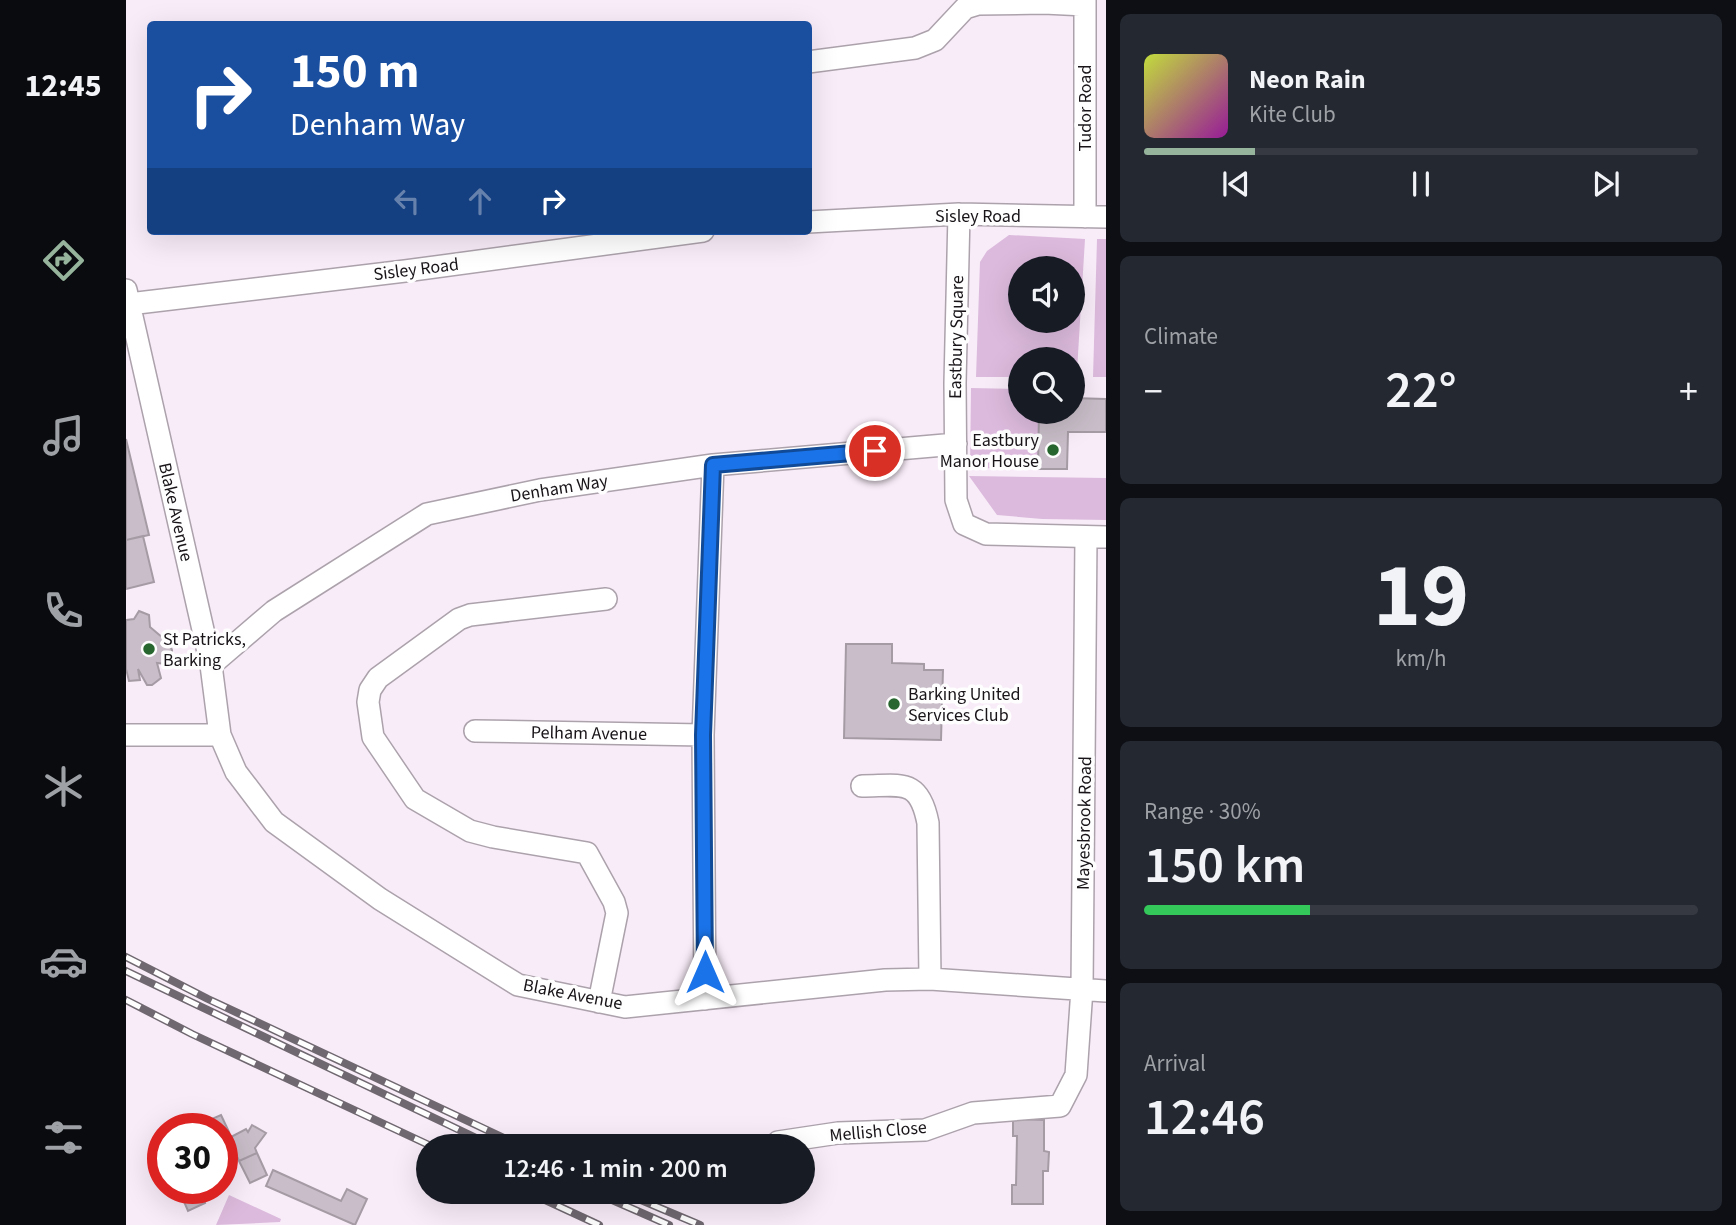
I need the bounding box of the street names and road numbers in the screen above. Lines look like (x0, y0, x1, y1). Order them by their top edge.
street label: Tudor Road (1073, 65, 1098, 151)
street label: Sisley Road (935, 204, 1021, 229)
street label: Sisley Road (372, 252, 460, 287)
street label: Eastbury Square (943, 275, 970, 399)
street label: Blake Avenue (152, 460, 199, 564)
street label: Denham Way (508, 468, 610, 509)
street label: Pelham Avenue (531, 720, 647, 747)
street label: Mayesbrook Road (1071, 756, 1098, 890)
street label: Blake Avenue (521, 973, 625, 1016)
street label: Mellish Close (828, 1115, 928, 1148)

